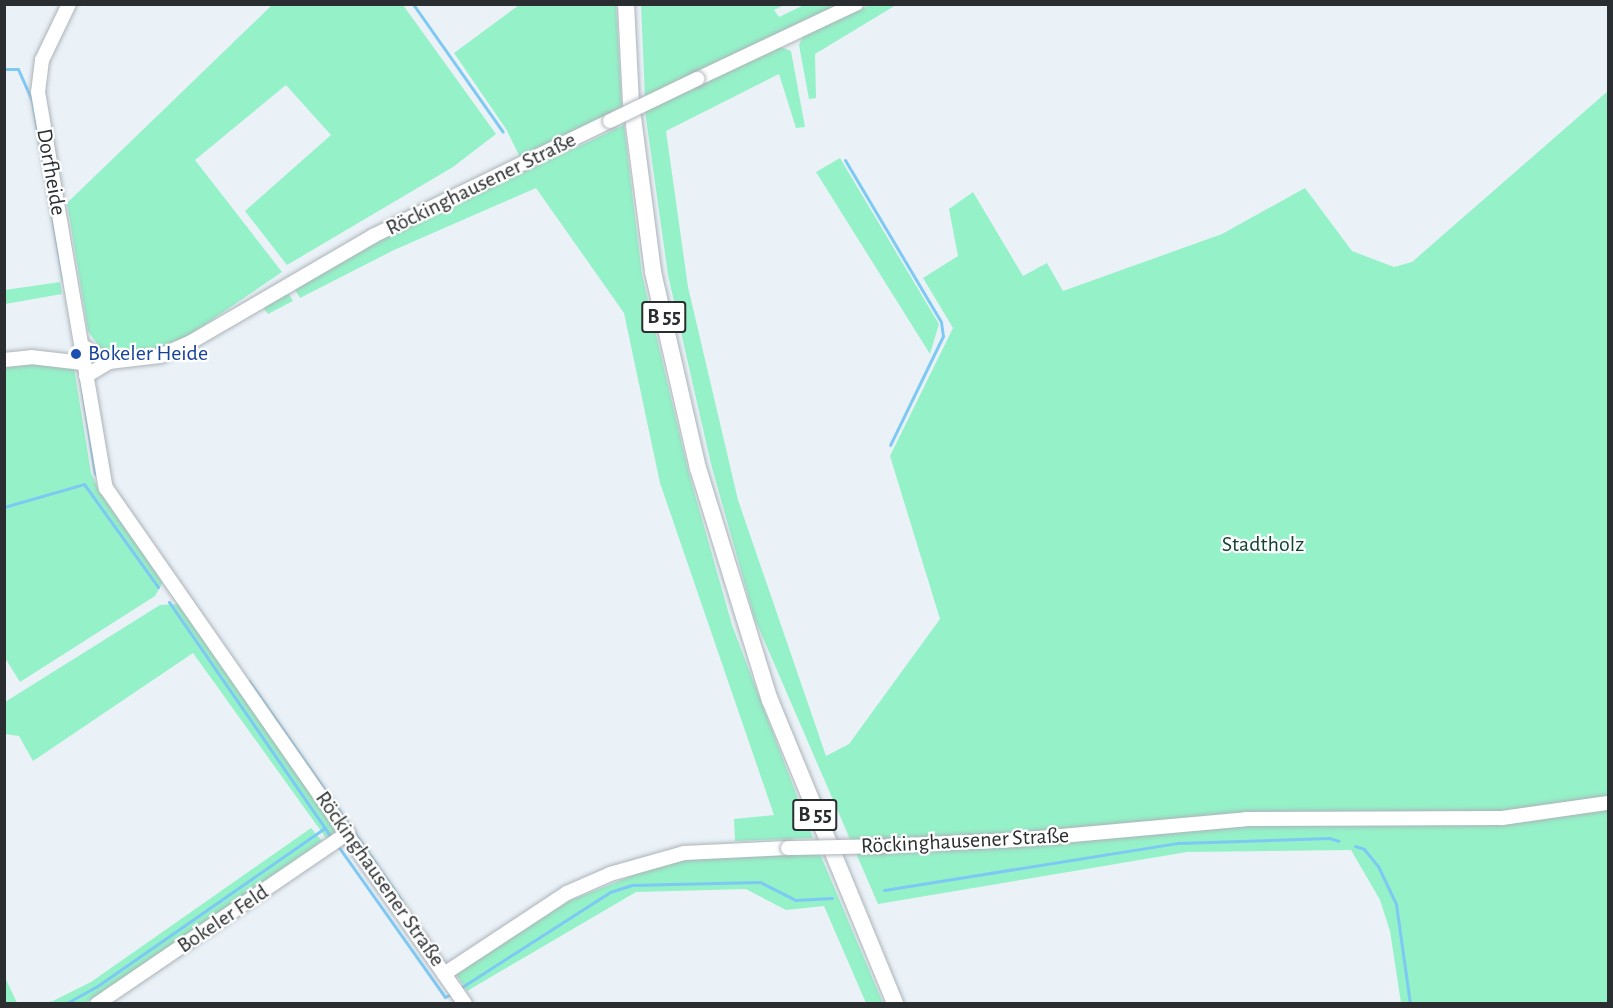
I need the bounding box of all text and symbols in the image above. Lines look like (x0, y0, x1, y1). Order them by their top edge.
street label: Röckinghausener Straße (382, 126, 580, 242)
street label: Dorfheide (30, 127, 72, 217)
road number: B 55 (640, 299, 688, 335)
place label: Bokeler Heide (88, 341, 208, 367)
marker: Bokeler Heide (69, 347, 83, 361)
park label: Stadtholz (1222, 532, 1304, 558)
street label: Röckinghausener Straße (309, 786, 451, 972)
road number: B 55 (791, 797, 839, 833)
street label: Röckinghausener Straße (860, 822, 1070, 860)
street label: Bokeler Feld (172, 879, 274, 959)

